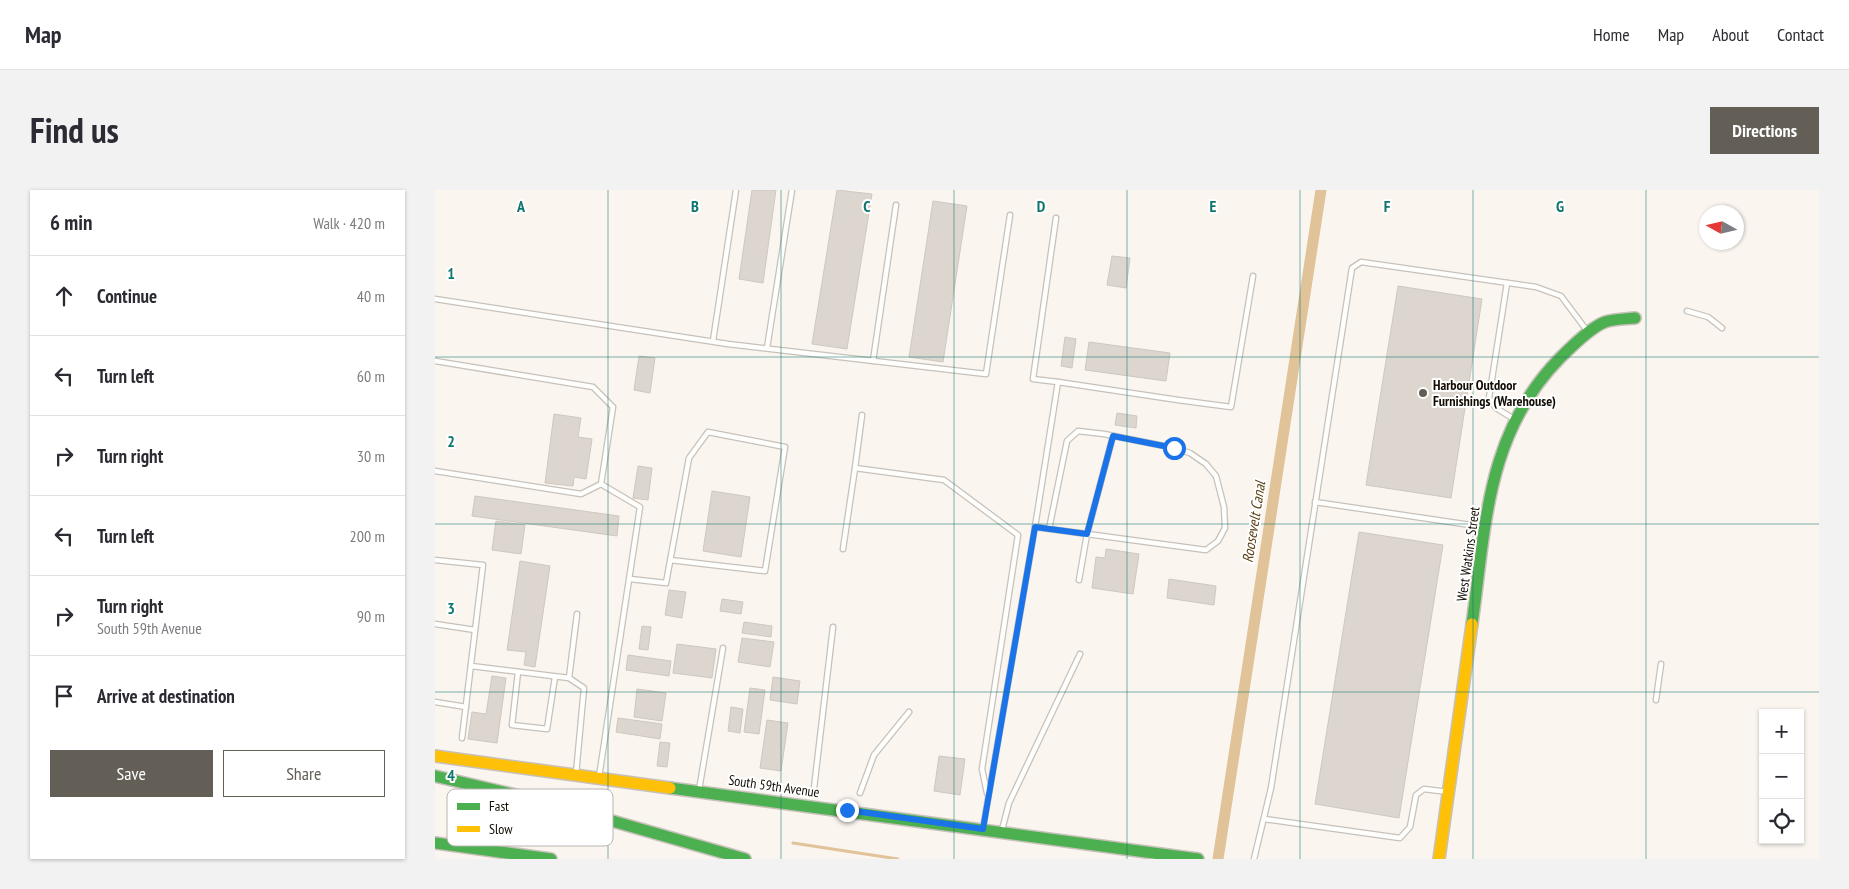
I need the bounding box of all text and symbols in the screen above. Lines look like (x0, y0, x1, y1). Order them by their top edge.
text: Map (25, 19, 62, 50)
text: Home (1593, 23, 1630, 46)
text: Map (1658, 23, 1684, 46)
text: About (1712, 23, 1749, 46)
text: Contact (1777, 23, 1824, 46)
text: Find us (30, 107, 119, 153)
button: Directions (1710, 107, 1819, 154)
text: A (516, 196, 526, 216)
text: B (691, 196, 699, 216)
text: C (863, 196, 871, 216)
text: D (1037, 196, 1046, 216)
text: E (1210, 196, 1217, 216)
text: F (1384, 196, 1391, 216)
text: G (1556, 196, 1564, 216)
north arrow (1699, 205, 1744, 250)
text: 6 min (50, 209, 92, 236)
text: Walk · 420 m (313, 213, 385, 233)
text: 1 (447, 263, 455, 283)
icon: ahead (50, 282, 78, 310)
text: Continue (97, 284, 157, 308)
text: 40 m (357, 286, 385, 306)
icon: left (50, 362, 78, 390)
text: Turn left (97, 364, 154, 388)
text: 60 m (357, 366, 385, 386)
place label: Harbour Outdoor Furnishings (Warehouse) (1433, 376, 1556, 410)
marker: Harbour Outdoor Furnishings (Warehouse) (1417, 387, 1429, 399)
text: 2 (447, 431, 455, 451)
route start (1163, 437, 1186, 460)
icon: right (50, 442, 78, 470)
text: Turn right (97, 444, 163, 468)
text: 30 m (357, 446, 385, 466)
water label: Roosevelt Canal (1238, 478, 1270, 564)
street label: West Watkins Street (1452, 505, 1484, 603)
icon: left (50, 522, 78, 550)
text: Turn left (97, 524, 154, 548)
text: 200 m (350, 526, 385, 546)
text: Turn right (97, 594, 163, 618)
text: 3 (447, 598, 455, 618)
icon: right (50, 602, 78, 630)
text: 90 m (357, 606, 385, 626)
text: South 59th Avenue (97, 618, 202, 638)
icon: arrive (50, 682, 78, 710)
text: Arrive at destination (97, 684, 235, 708)
map controls (1759, 709, 1804, 844)
button: + (1759, 709, 1804, 754)
button: Save (50, 750, 213, 797)
button: Share (223, 750, 385, 797)
button: − (1759, 754, 1804, 799)
text: 4 (447, 765, 455, 785)
street label: South 59th Avenue (727, 771, 821, 801)
legend (447, 789, 613, 846)
text: Fast (489, 797, 509, 815)
route end (836, 799, 859, 822)
button: locate (1759, 799, 1804, 844)
text: Slow (489, 820, 513, 838)

